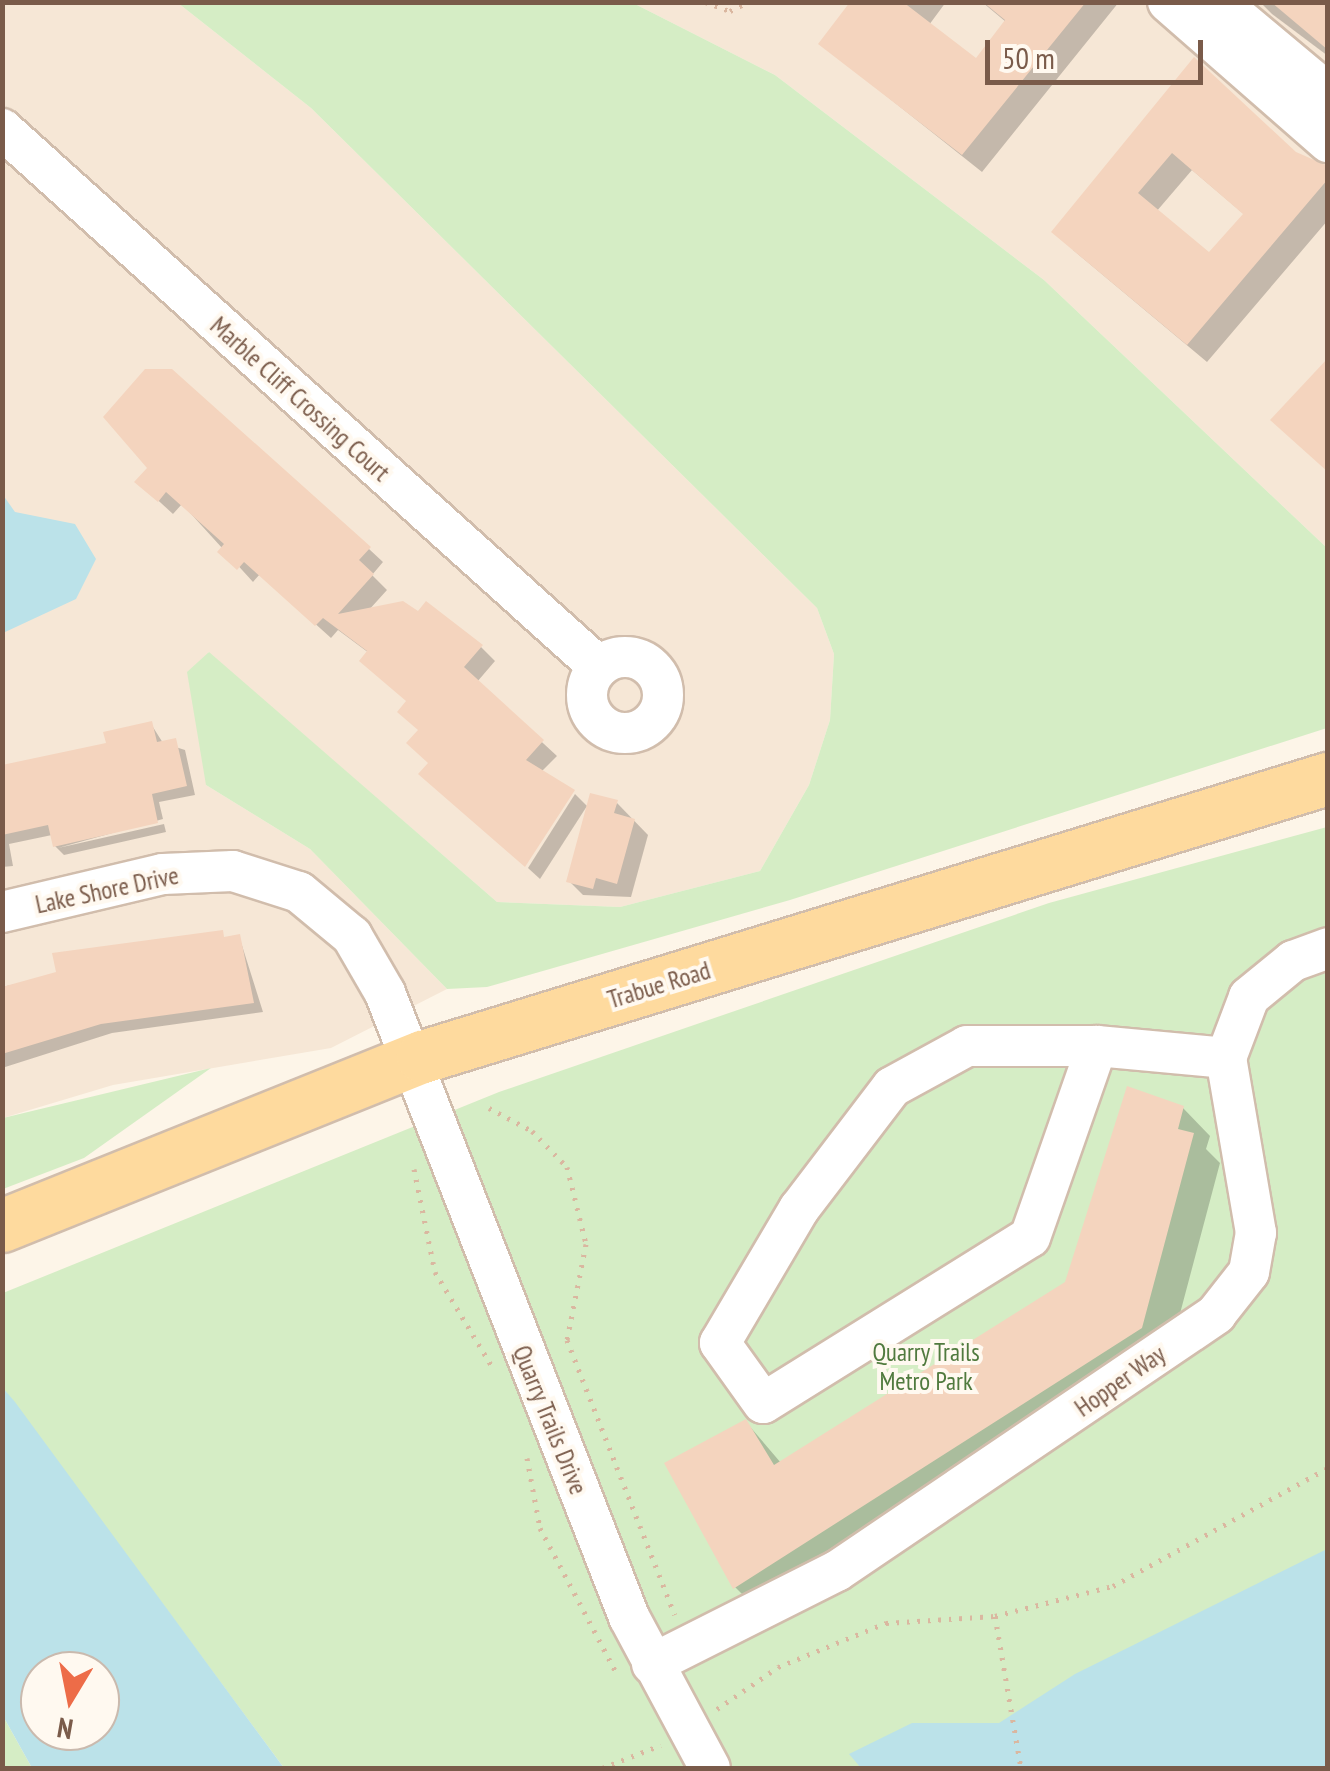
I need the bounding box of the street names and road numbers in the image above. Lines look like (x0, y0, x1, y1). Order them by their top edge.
street label: Marble Cliff Crossing Court (204, 311, 396, 487)
street label: Lake Shore Drive (33, 860, 181, 920)
street label: Trabue Road (604, 955, 714, 1015)
street label: Hopper Way (1069, 1339, 1171, 1423)
street label: Quarry Trails Drive (506, 1341, 594, 1499)

